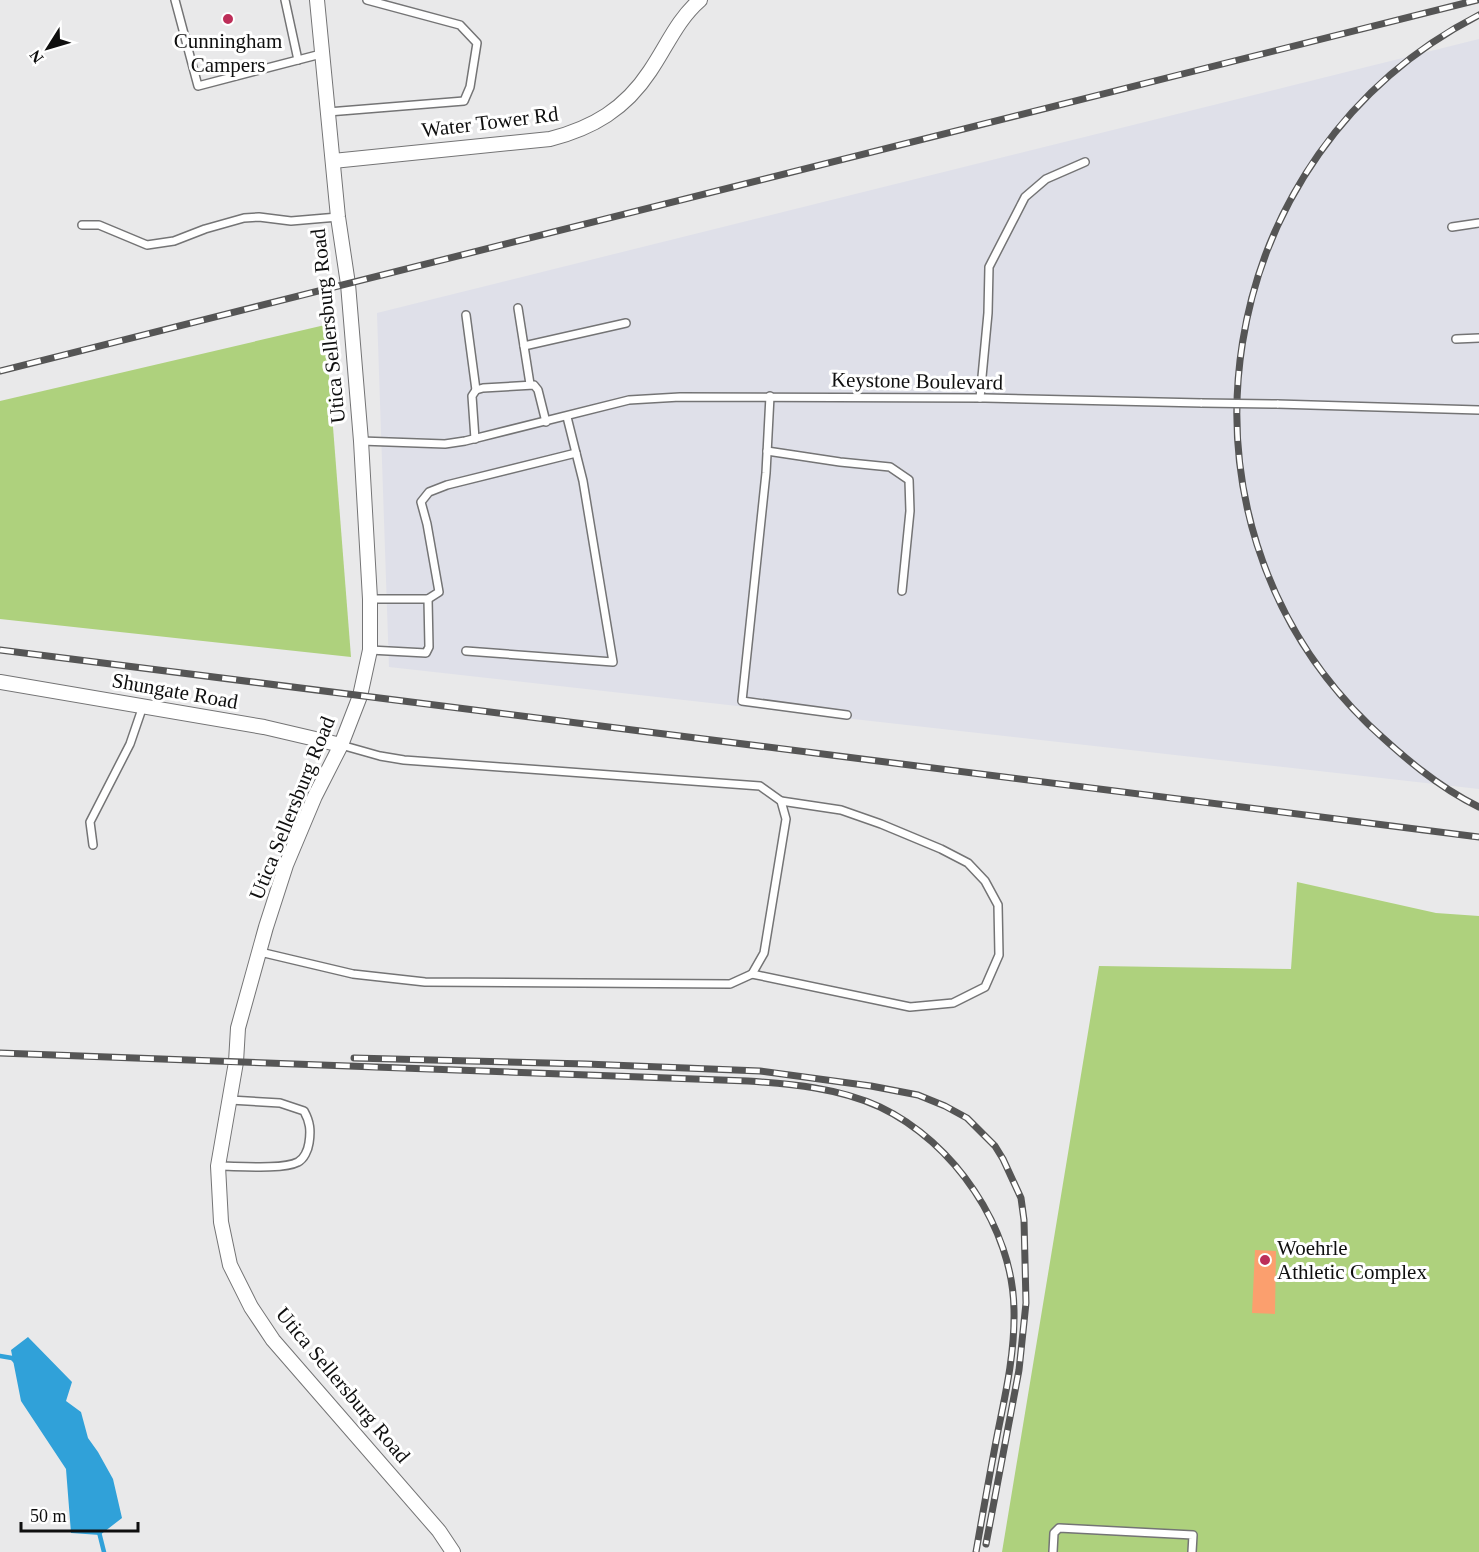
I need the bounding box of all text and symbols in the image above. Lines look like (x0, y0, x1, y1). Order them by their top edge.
marker: Cunningham Campers (221, 12, 235, 26)
north arrow (18, 18, 78, 78)
place label: Cunningham Campers (174, 29, 282, 77)
text: N (26, 47, 47, 66)
street label: Water Tower Rd (420, 102, 560, 142)
street label: Utica Sellersburg Road (306, 227, 350, 425)
street label: Keystone Boulevard (831, 368, 1004, 395)
street label: Shungate Road (110, 668, 240, 714)
street label: Utica Sellersburg Road (244, 712, 340, 903)
place label: Woehrle Athletic Complex (1277, 1236, 1427, 1284)
marker: Woehrle Athletic Complex (1258, 1253, 1272, 1267)
street label: Utica Sellersburg Road (271, 1302, 415, 1468)
scale bar (21, 1495, 138, 1533)
text: 50 m (30, 1506, 67, 1526)

